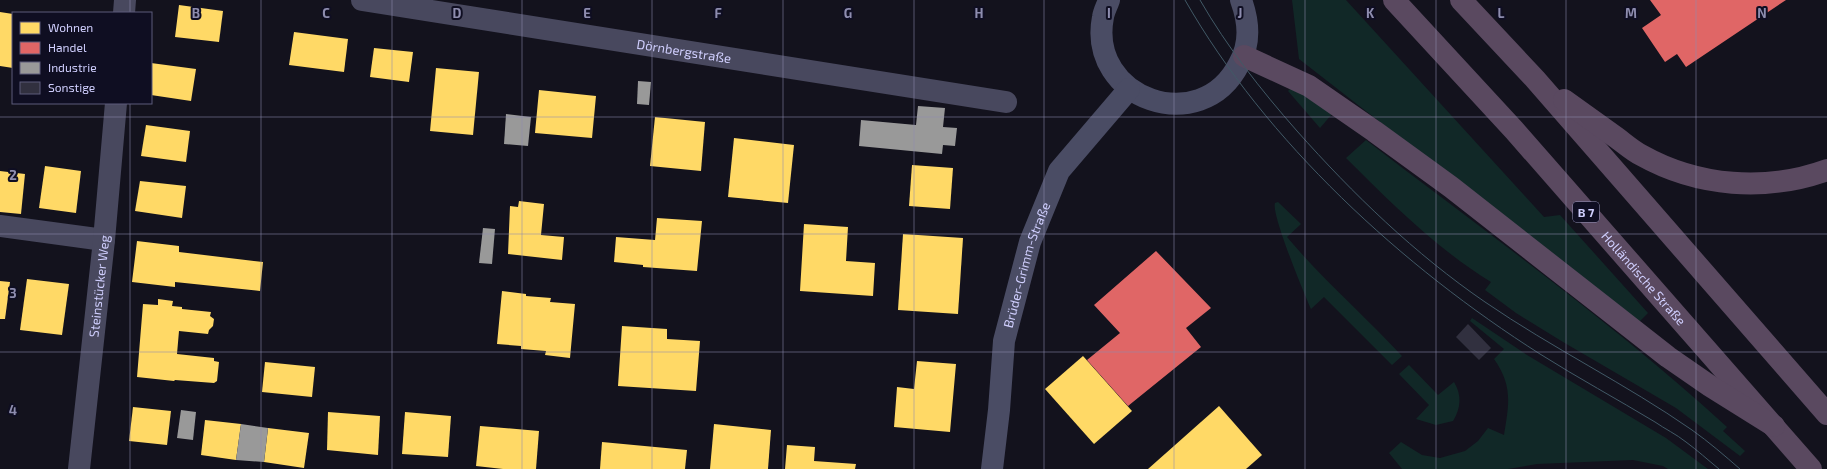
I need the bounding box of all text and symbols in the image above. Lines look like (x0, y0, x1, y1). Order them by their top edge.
text: B (192, 5, 200, 21)
text: C (322, 5, 330, 21)
text: D (453, 5, 462, 21)
text: E (583, 5, 591, 21)
text: F (714, 5, 722, 21)
text: G (844, 5, 852, 21)
text: H (975, 5, 984, 21)
text: I (1107, 5, 1111, 21)
text: J (1238, 5, 1242, 21)
text: K (1366, 5, 1375, 21)
text: L (1498, 5, 1505, 21)
text: M (1625, 5, 1637, 21)
text: N (1757, 5, 1767, 21)
legend (12, 12, 152, 104)
text: Wohnen (48, 20, 93, 34)
street label: Dörnbergstraße (636, 36, 732, 66)
text: Handel (48, 40, 87, 54)
text: Industrie (48, 60, 97, 74)
text: Sonstige (48, 80, 95, 94)
text: 2 (9, 167, 17, 183)
street label: Brüder-Grimm-Straße (1000, 200, 1054, 330)
road number: B 7 (1573, 202, 1599, 222)
street label: Holländische Straße (1598, 228, 1689, 329)
street label: Steinstücker Weg (85, 234, 112, 338)
text: 3 (9, 285, 17, 301)
text: 4 (9, 402, 17, 418)

